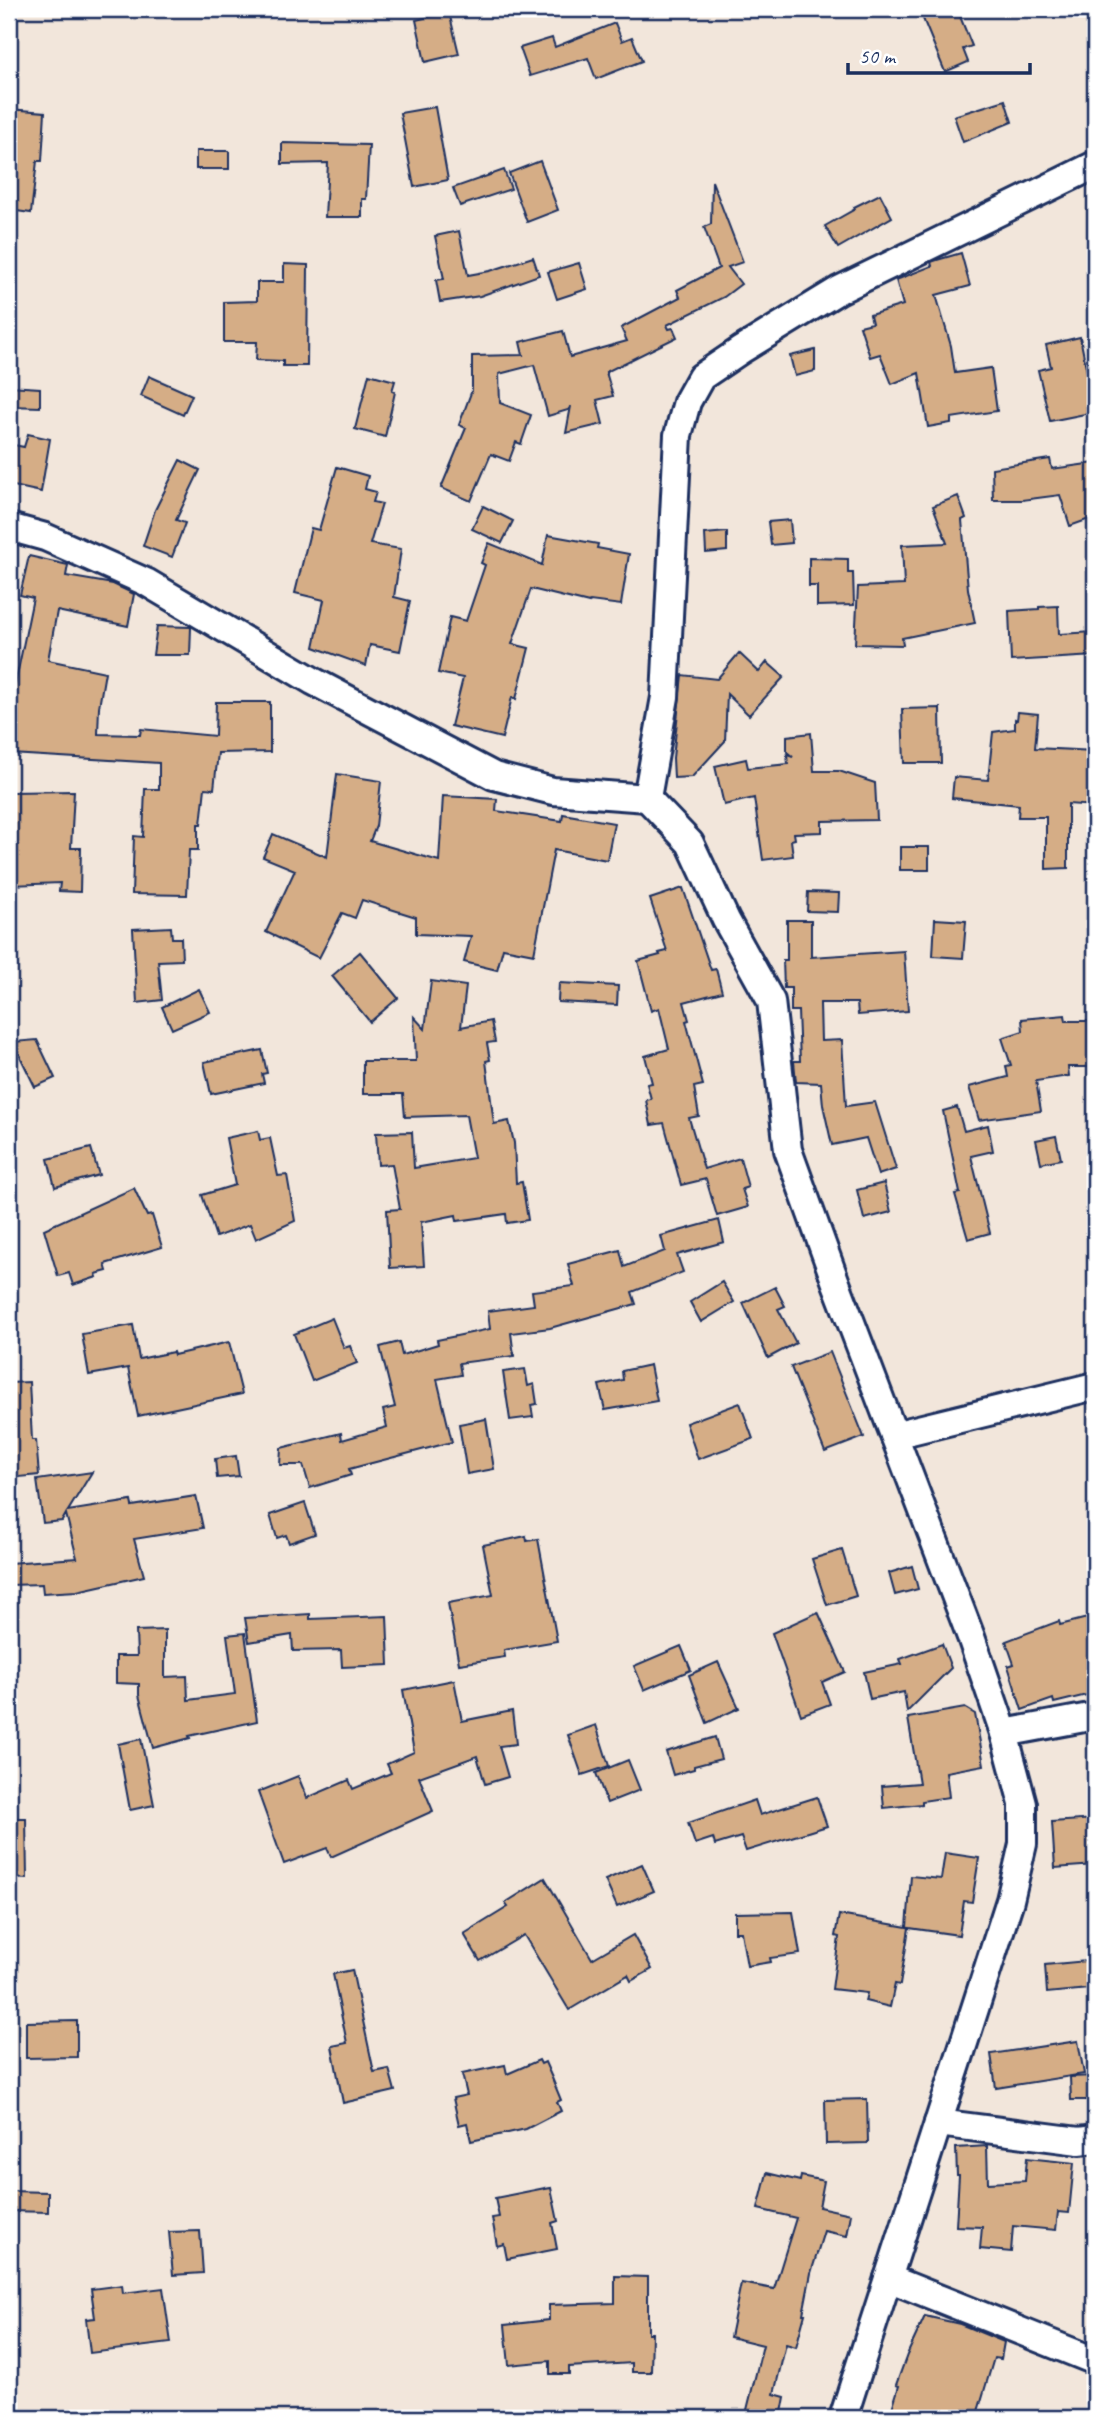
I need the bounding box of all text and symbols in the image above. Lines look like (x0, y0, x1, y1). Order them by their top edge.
scale bar (848, 32, 1030, 76)
text: 50 m (859, 43, 897, 69)

